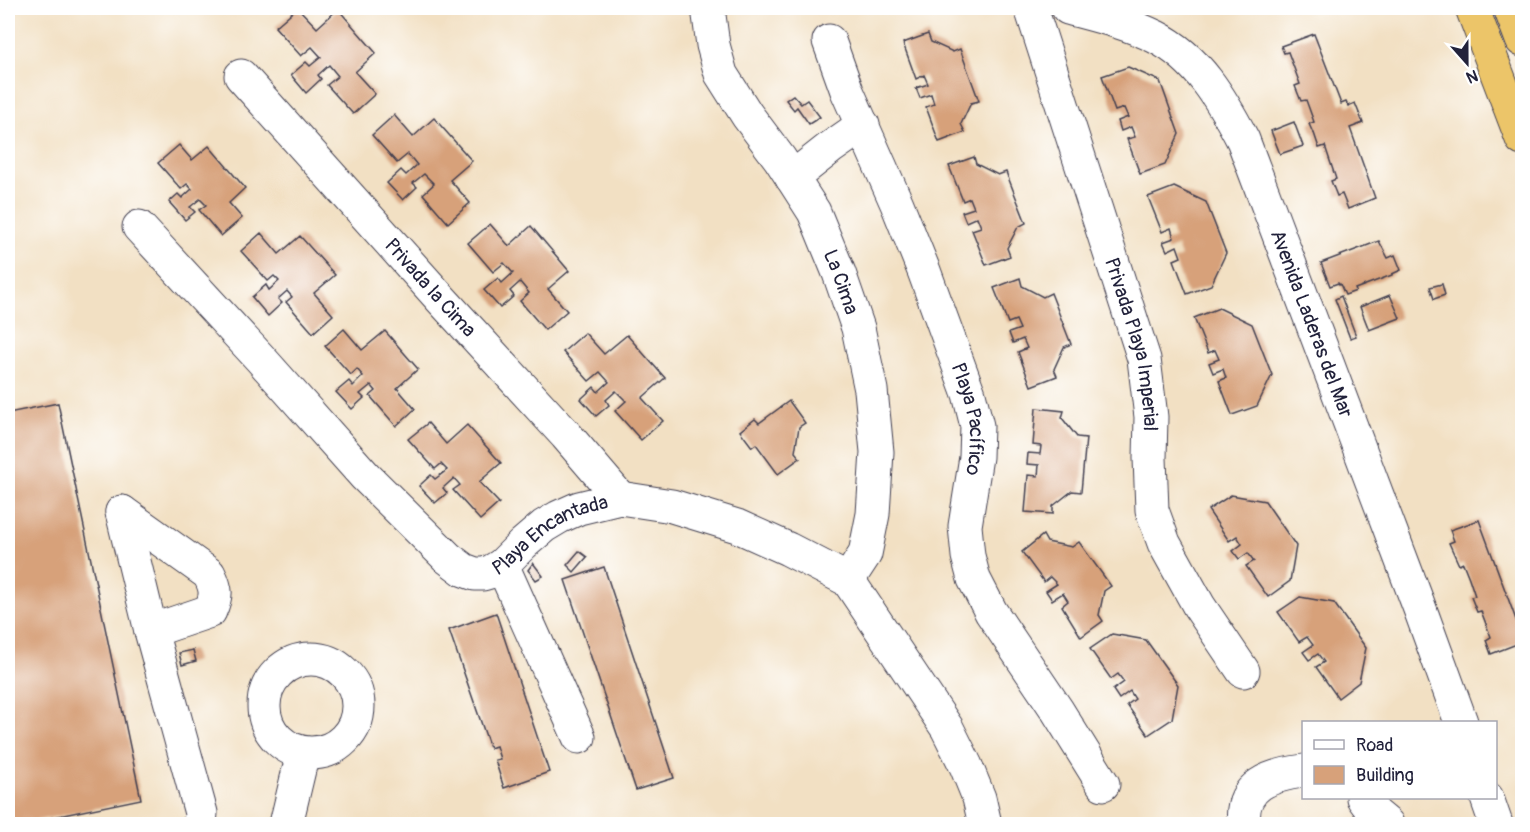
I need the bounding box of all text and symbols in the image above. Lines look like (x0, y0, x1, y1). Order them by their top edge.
north arrow (1437, 33, 1497, 93)
text: N (1463, 65, 1481, 87)
street label: Avenida Laderas del Mar (1265, 226, 1359, 421)
street label: Privada la Cima (380, 233, 482, 342)
street label: La Cima (818, 246, 865, 318)
street label: Privada Playa Imperial (1100, 254, 1163, 431)
street label: Playa Pacífico (946, 359, 989, 478)
street label: Playa Encantada (487, 489, 610, 581)
legend (1302, 721, 1497, 799)
text: Road (1356, 734, 1393, 757)
text: Building (1356, 764, 1414, 787)

